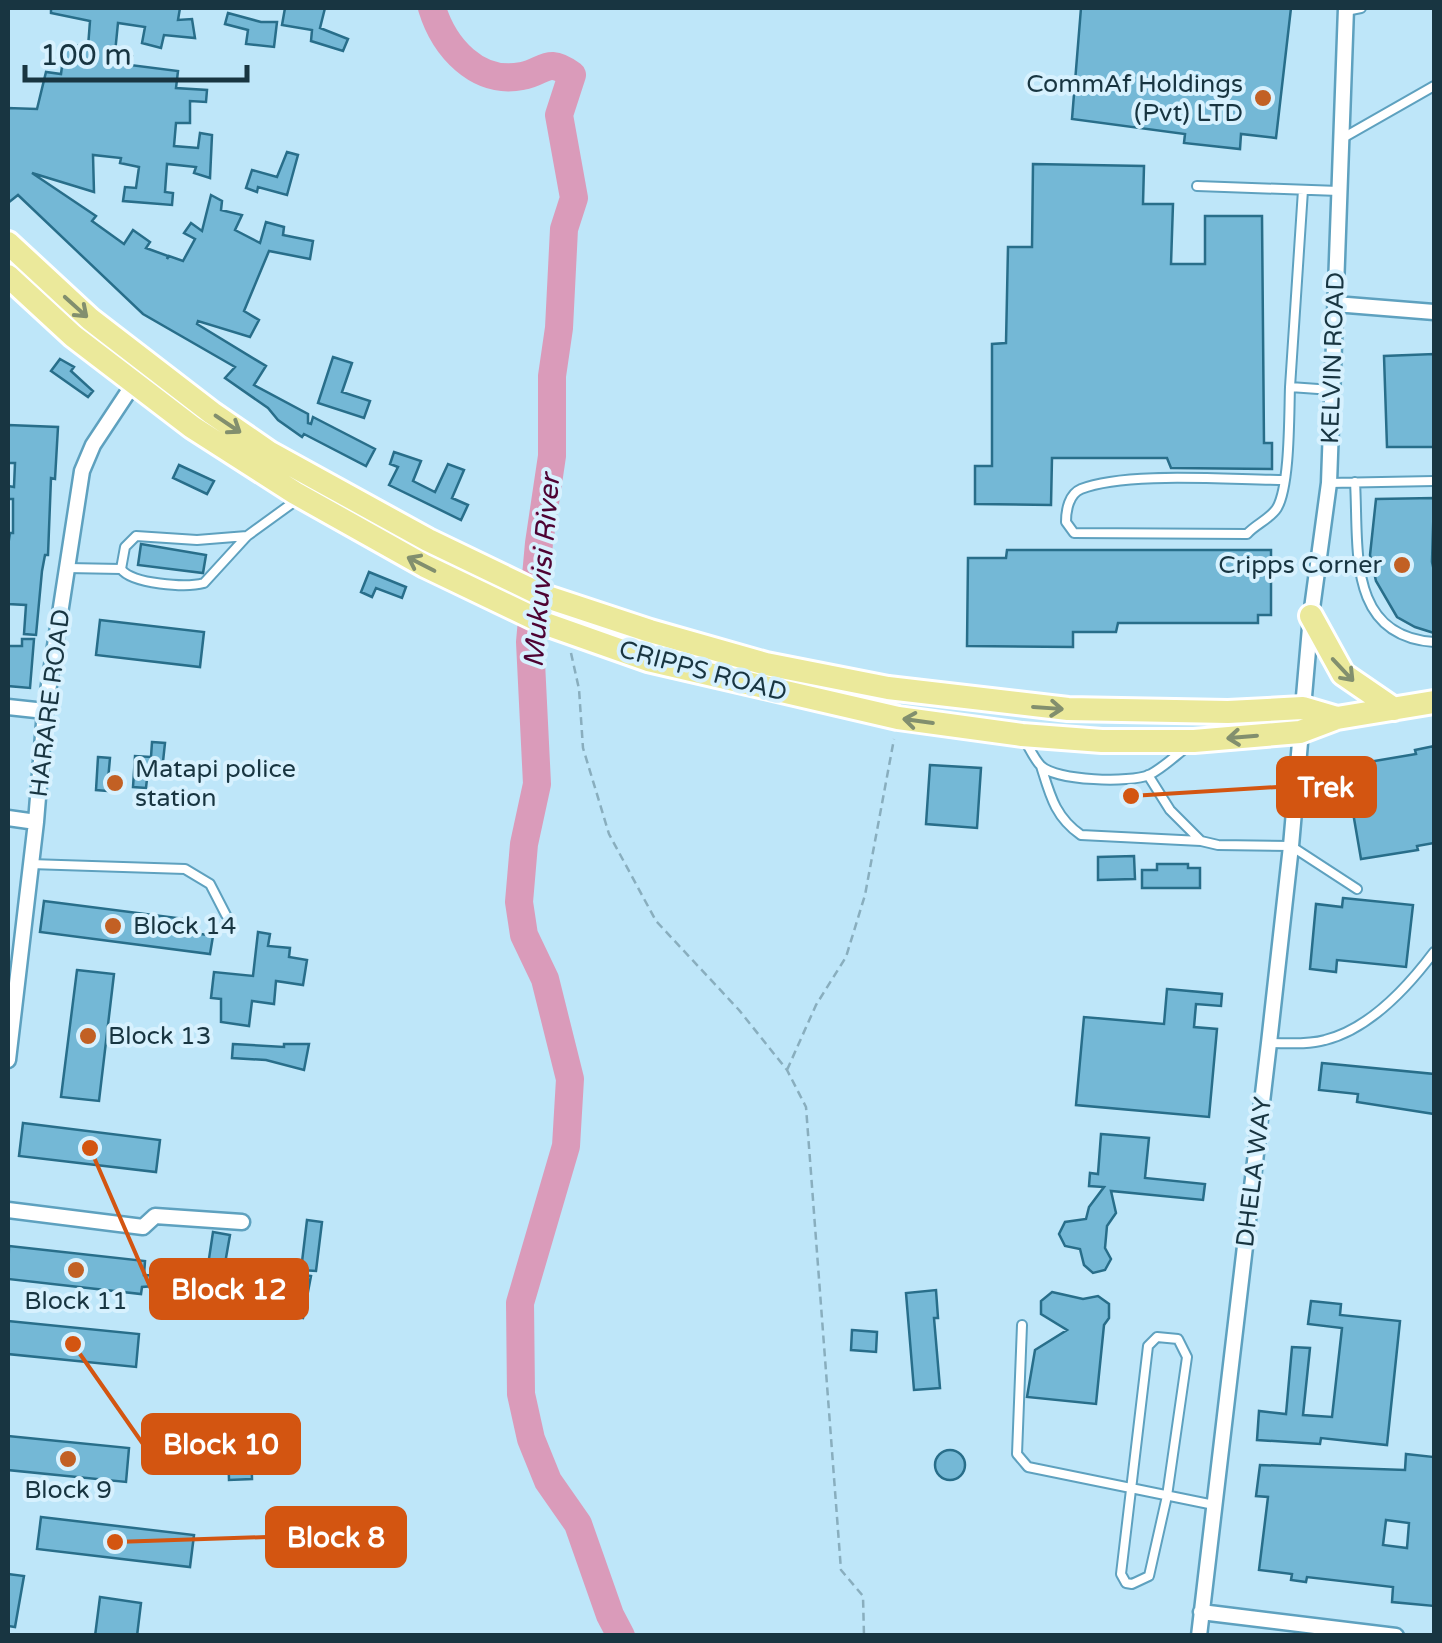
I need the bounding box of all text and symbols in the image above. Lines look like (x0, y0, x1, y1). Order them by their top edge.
scale bar (25, 20, 248, 82)
text: 100 m (40, 37, 132, 74)
place label: CommAf Holdings (Pvt) LTD (1026, 69, 1243, 128)
marker: CommAf Holdings (Pvt) LTD (1252, 87, 1274, 109)
street label: KELVIN ROAD (1315, 271, 1351, 445)
one-way arrow (63, 295, 88, 318)
one-way arrow (213, 413, 241, 434)
water label: Mukuvisi River (517, 470, 568, 669)
place label: Cripps Corner (1218, 550, 1382, 580)
one-way arrow (407, 554, 437, 573)
marker: Cripps Corner (1391, 554, 1413, 576)
street label: HARARE ROAD (24, 607, 76, 799)
street label: CRIPPS ROAD (616, 634, 790, 708)
one-way arrow (1331, 657, 1355, 683)
one-way arrow (1031, 698, 1063, 717)
one-way arrow (903, 711, 935, 730)
one-way arrow (1226, 728, 1259, 747)
place label: Matapi police station (135, 754, 296, 813)
callout: Trek (1278, 758, 1375, 816)
text: Trek (1297, 771, 1354, 805)
marker: Matapi police station (104, 772, 126, 794)
place label: Block 14 (133, 911, 236, 941)
marker: Block 14 (102, 915, 124, 937)
place label: Block 13 (108, 1021, 211, 1051)
marker: Block 13 (77, 1025, 99, 1047)
street label: DHELA WAY (1230, 1095, 1278, 1249)
marker: Block 11 (65, 1259, 87, 1281)
callout: Block 12 (151, 1260, 307, 1318)
text: Block 12 (171, 1273, 287, 1307)
place label: Block 11 (24, 1286, 128, 1316)
callout: Block 10 (143, 1415, 299, 1473)
text: Block 10 (163, 1428, 279, 1462)
marker: Block 9 (57, 1448, 79, 1470)
place label: Block 9 (24, 1475, 112, 1505)
callout: Block 8 (267, 1508, 405, 1566)
text: Block 8 (287, 1521, 385, 1555)

